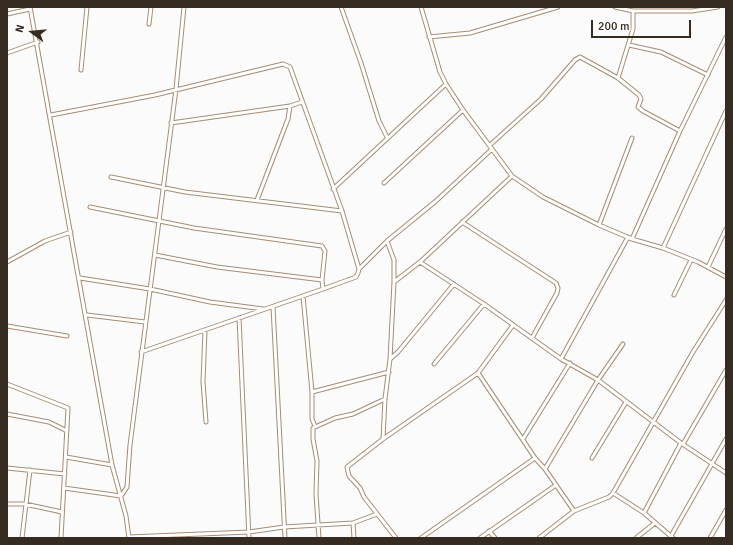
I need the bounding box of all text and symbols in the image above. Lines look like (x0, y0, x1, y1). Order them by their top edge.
north arrow (12, 12, 52, 52)
scale bar (593, 12, 693, 38)
text: 200 m (598, 19, 630, 34)
text: N (13, 23, 27, 34)

